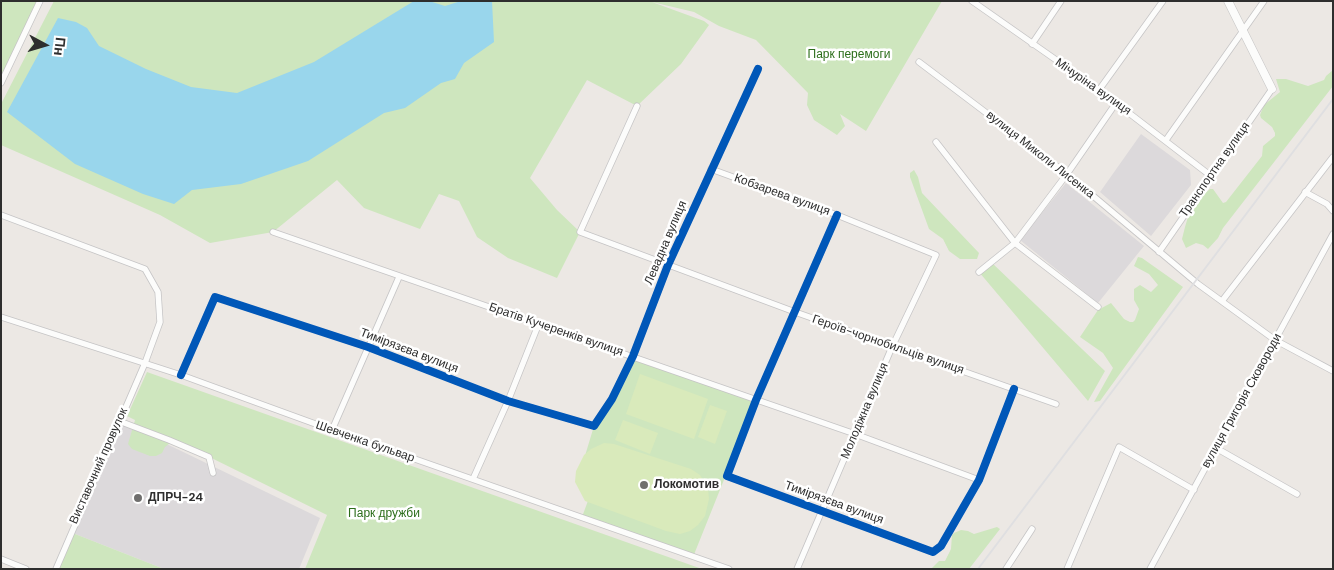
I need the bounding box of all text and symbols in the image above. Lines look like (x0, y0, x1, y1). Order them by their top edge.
north arrow (20, 20, 70, 70)
text: Пн (50, 36, 70, 57)
park label: Парк перемоги (808, 48, 890, 62)
street label: Мічуріна вулиця (1052, 55, 1134, 119)
street label: вулиця Миколи Лисенка (983, 108, 1097, 202)
street label: Транспортна вулиця (1177, 120, 1253, 220)
street label: Кобзарева вулиця (732, 171, 832, 219)
street label: Левадна вулиця (642, 199, 690, 287)
street label: Братів Кучеренків вулиця (487, 300, 625, 360)
street label: Героїв-чорнобильців вулиця (810, 312, 966, 378)
street label: Тимірязєва вулиця (358, 326, 460, 376)
street label: вулиця Григорія Сковороди (1199, 331, 1285, 471)
street label: Молодіжна вулиця (838, 361, 892, 461)
street label: Виставочний провулок (67, 406, 131, 526)
street label: Шевченка бульвар (314, 418, 416, 466)
place label: Локомотив (654, 478, 719, 492)
street label: Тимірязєва вулиця (783, 478, 885, 528)
marker: Локомотив (638, 479, 650, 491)
place label: ДПРЧ-24 (148, 491, 203, 505)
marker: ДПРЧ-24 (132, 492, 144, 504)
park label: Парк дружби (348, 507, 420, 521)

